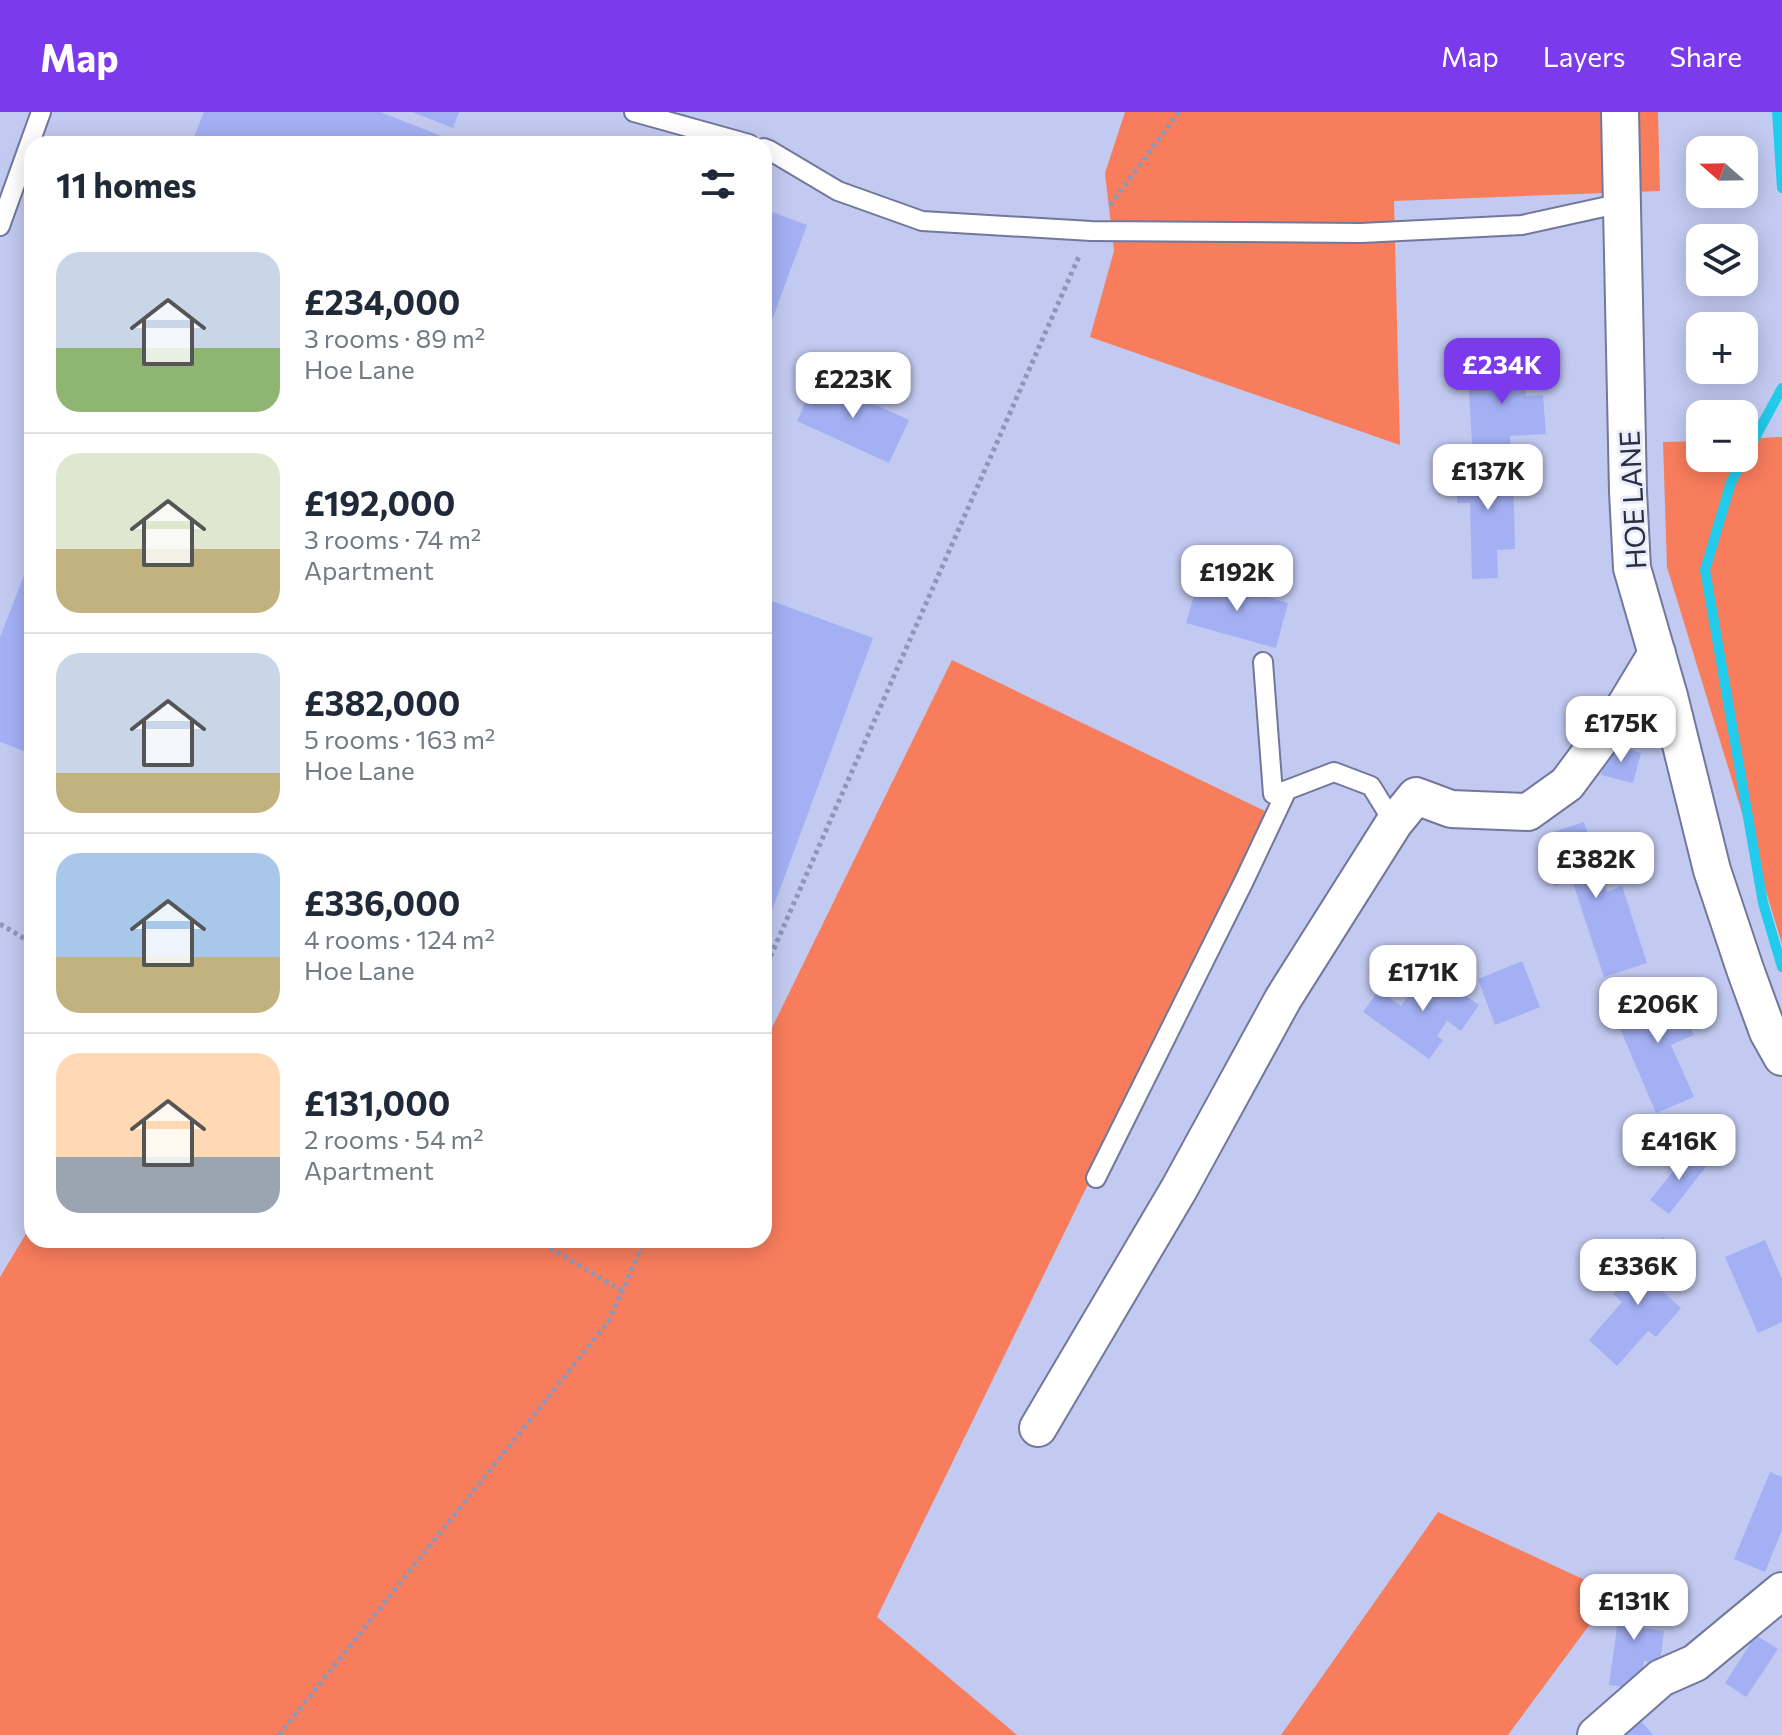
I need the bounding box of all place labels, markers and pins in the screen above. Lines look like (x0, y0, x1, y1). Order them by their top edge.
pin: £234K (1446, 338, 1558, 406)
pin: £223K (797, 352, 909, 420)
pin: £137K (1432, 444, 1544, 512)
pin: £192K (1181, 545, 1293, 613)
pin: £175K (1565, 696, 1677, 764)
pin: £382K (1540, 832, 1652, 900)
pin: £171K (1367, 945, 1479, 1013)
pin: £206K (1602, 977, 1714, 1045)
pin: £416K (1623, 1114, 1735, 1182)
pin: £336K (1582, 1239, 1694, 1307)
pin: £131K (1578, 1574, 1690, 1642)

